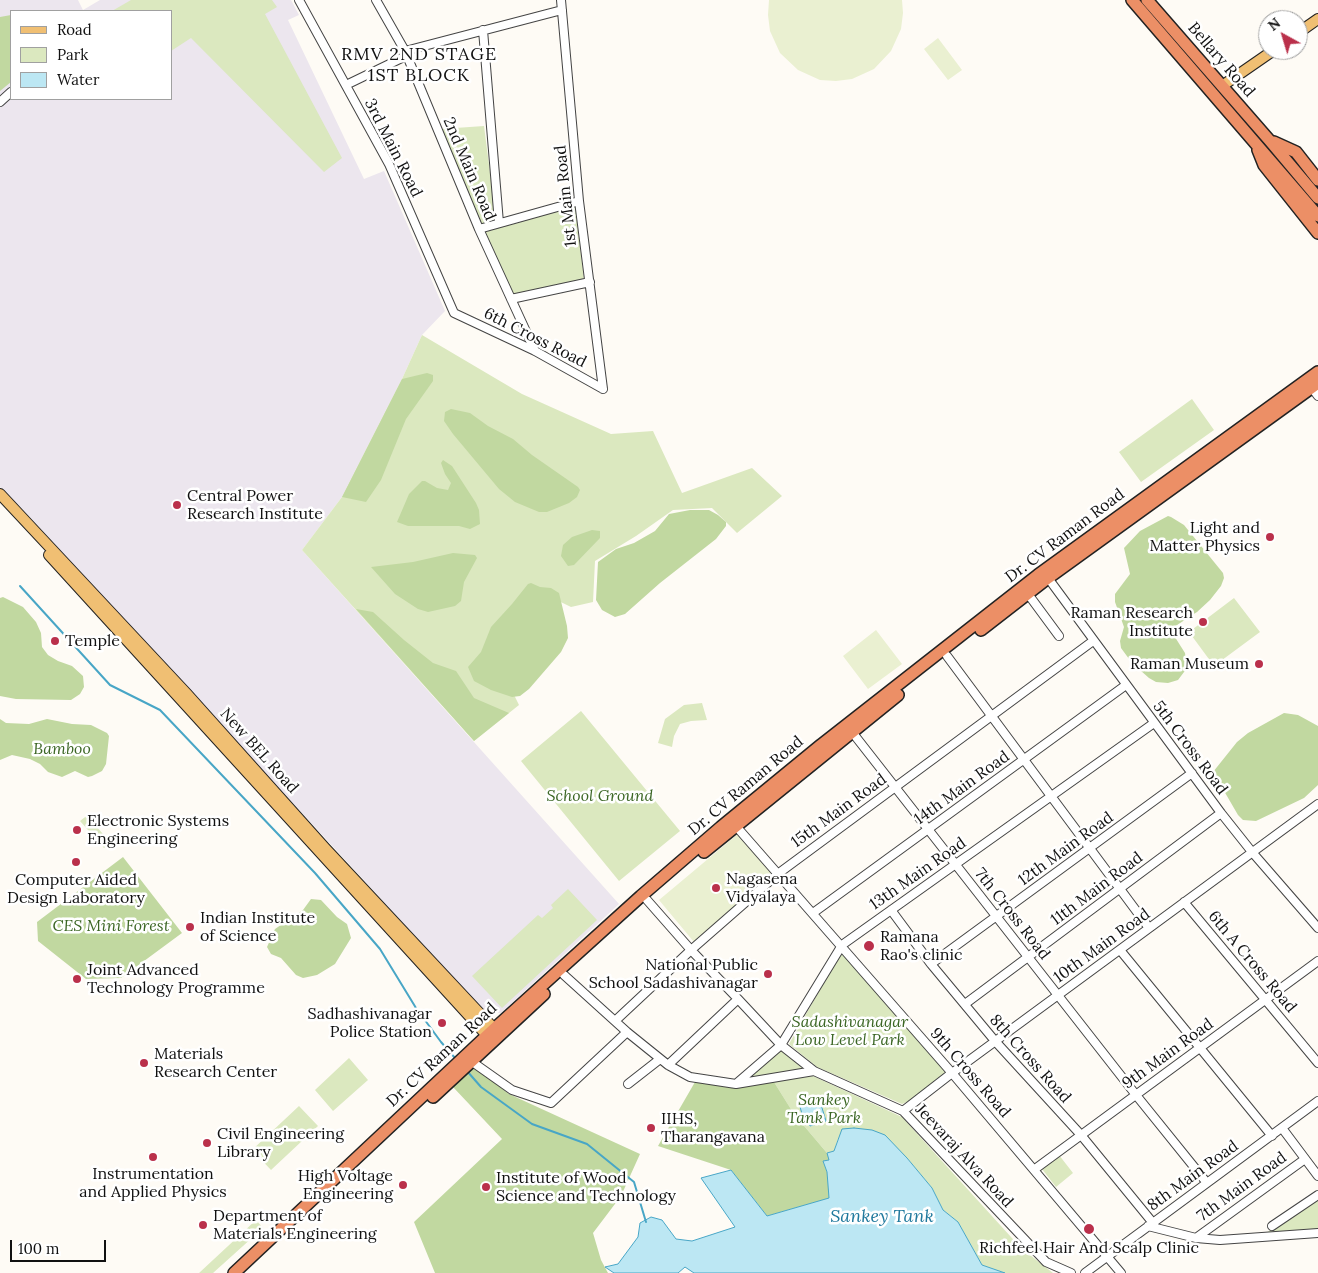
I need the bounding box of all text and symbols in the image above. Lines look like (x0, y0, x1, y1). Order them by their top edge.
legend (10, 10, 172, 100)
north arrow (1258, 10, 1308, 60)
text: N (1264, 14, 1284, 35)
street label: Bellary Road (1183, 19, 1259, 101)
text: Road (57, 20, 92, 39)
district label: RMV 2ND STAGE 1ST BLOCK (339, 44, 499, 86)
text: Park (57, 45, 88, 64)
text: Water (57, 70, 99, 89)
street label: 3rd Main Road (360, 96, 426, 200)
street label: 2nd Main Road (439, 114, 499, 224)
street label: 1st Main Road (551, 144, 581, 248)
street label: 6th Cross Road (480, 304, 590, 372)
street label: Dr. CV Raman Road (1002, 485, 1128, 587)
place label: Central Power Research Institute (187, 486, 323, 524)
marker: Central Power Research Institute (171, 499, 183, 511)
place label: Light and Matter Physics (1149, 518, 1260, 556)
marker: Light and Matter Physics (1264, 531, 1276, 543)
place label: Raman Research Institute (1070, 603, 1193, 641)
marker: Raman Research Institute (1197, 616, 1209, 628)
place label: Temple (65, 631, 120, 651)
marker: Temple (49, 635, 61, 647)
place label: Raman Museum (1130, 654, 1249, 674)
marker: Raman Museum (1253, 658, 1265, 670)
street label: 5th Cross Road (1149, 697, 1231, 799)
street label: New BEL Road (216, 704, 302, 798)
street label: Dr. CV Raman Road (685, 732, 807, 840)
park label: Bamboo (33, 739, 91, 759)
street label: 14th Main Road (911, 747, 1013, 829)
street label: 15th Main Road (788, 770, 890, 852)
park label: School Ground (547, 786, 653, 806)
street label: 12th Main Road (1015, 808, 1117, 890)
place label: Electronic Systems Engineering (87, 811, 229, 849)
marker: Electronic Systems Engineering (71, 824, 83, 836)
street label: 13th Main Road (866, 834, 970, 914)
street label: 11th Main Road (1047, 848, 1147, 930)
marker: Computer Aided Design Laboratory (70, 856, 82, 868)
street label: 7th Cross Road (970, 864, 1054, 964)
place label: Nagasena Vidyalaya (726, 869, 798, 907)
place label: Computer Aided Design Laboratory (7, 870, 145, 908)
marker: Nagasena Vidyalaya (710, 882, 722, 894)
street label: 10th Main Road (1050, 905, 1154, 987)
street label: 6th A Cross Road (1204, 907, 1300, 1017)
place label: Indian Institute of Science (200, 908, 315, 946)
park label: CES Mini Forest (52, 916, 170, 936)
marker: Indian Institute of Science (184, 921, 196, 933)
place label: Ramana Rao's clinic (880, 927, 962, 965)
marker: Ramana Rao's clinic (862, 939, 876, 953)
place label: National Public School Sadashivanagar (589, 955, 758, 993)
place label: Joint Advanced Technology Programme (87, 960, 265, 998)
marker: National Public School Sadashivanagar (762, 968, 774, 980)
marker: Joint Advanced Technology Programme (71, 973, 83, 985)
street label: Dr. CV Raman Road (383, 999, 501, 1111)
place label: Sadhashivanagar Police Station (308, 1004, 432, 1042)
street label: 8th Cross Road (985, 1011, 1075, 1107)
park label: Sadashivanagar Low Level Park (792, 1012, 908, 1050)
street label: 9th Main Road (1119, 1015, 1217, 1093)
marker: Sadhashivanagar Police Station (436, 1017, 448, 1029)
street label: 9th Cross Road (926, 1024, 1014, 1122)
place label: Materials Research Center (154, 1044, 277, 1082)
marker: Materials Research Center (138, 1057, 150, 1069)
park label: Sankey Tank Park (787, 1090, 861, 1128)
street label: Jeevaraj Alva Road (911, 1100, 1017, 1212)
place label: IIHS, Tharangavana (661, 1109, 765, 1147)
marker: IIHS, Tharangavana (645, 1122, 657, 1134)
place label: Civil Engineering Library (217, 1124, 344, 1162)
marker: Civil Engineering Library (201, 1137, 213, 1149)
street label: 8th Main Road (1144, 1137, 1242, 1215)
street label: 7th Main Road (1194, 1148, 1290, 1226)
marker: Instrumentation and Applied Physics (147, 1151, 159, 1163)
place label: Instrumentation and Applied Physics (79, 1164, 227, 1202)
place label: High Voltage Engineering (298, 1166, 393, 1204)
place label: Institute of Wood Science and Technology (496, 1168, 676, 1206)
marker: High Voltage Engineering (397, 1179, 409, 1191)
marker: Institute of Wood Science and Technology (480, 1181, 492, 1193)
place label: Department of Materials Engineering (213, 1206, 377, 1244)
water label: Sankey Tank (830, 1206, 934, 1228)
marker: Department of Materials Engineering (197, 1219, 209, 1231)
marker: Richfeel Hair And Scalp Clinic (1082, 1222, 1096, 1236)
scale bar (12, 1230, 109, 1262)
place label: Richfeel Hair And Scalp Clinic (979, 1238, 1199, 1258)
text: 100 m (18, 1239, 59, 1258)

